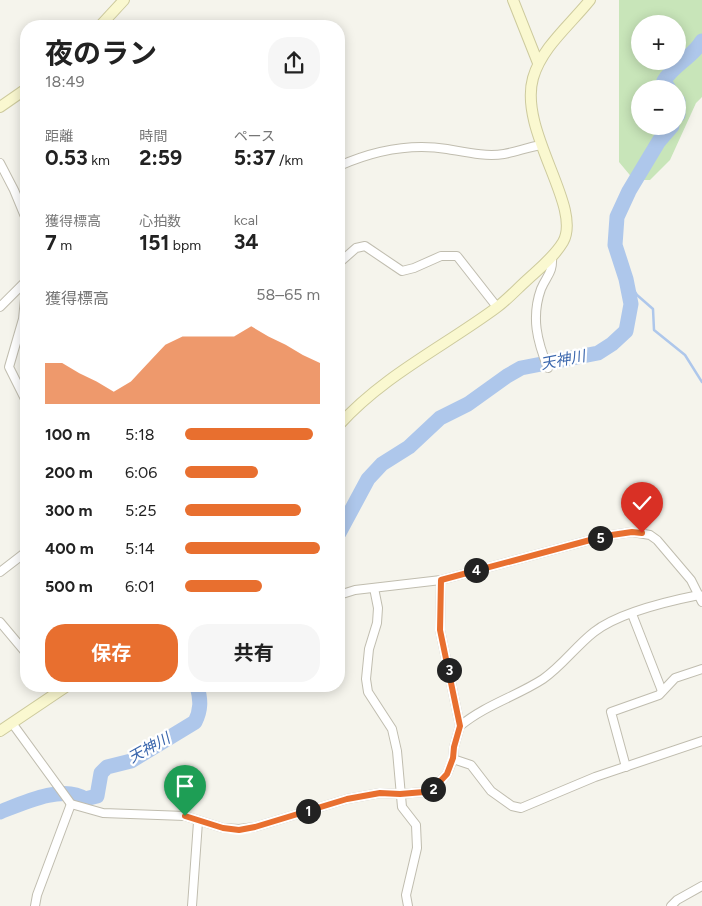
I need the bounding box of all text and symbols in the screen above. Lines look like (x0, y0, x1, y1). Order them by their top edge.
map controls (631, 15, 686, 135)
button: + (631, 15, 686, 70)
text: 夜のラン (45, 36, 157, 70)
button: share (268, 37, 320, 89)
text: 18:49 (45, 72, 84, 91)
button: − (631, 80, 686, 135)
text: 距離 (45, 128, 73, 145)
text: 時間 (139, 128, 167, 145)
text: ペース (234, 128, 275, 145)
text: 0.53 (45, 145, 88, 170)
text: 2:59 (139, 145, 182, 170)
text: 5:37 (234, 145, 276, 170)
text: km (88, 152, 110, 169)
text: /km (276, 152, 303, 169)
text: kcal (234, 212, 258, 229)
text: 獲得標高 (45, 213, 101, 230)
text: 心拍数 (139, 213, 181, 230)
text: 34 (234, 229, 259, 254)
text: 7 (45, 230, 57, 255)
text: 151 (139, 230, 169, 255)
text: m (57, 237, 72, 254)
text: bpm (169, 237, 201, 254)
text: 58–65 m (256, 285, 320, 304)
text: 獲得標高 (45, 289, 109, 308)
water label: 天神川 (539, 346, 589, 373)
text: 100 m (45, 425, 90, 444)
text: 5:18 (125, 425, 155, 444)
text: 200 m (45, 463, 93, 482)
text: 6:06 (125, 463, 157, 482)
pin (621, 482, 663, 533)
icon: check (628, 489, 656, 517)
text: 300 m (45, 501, 92, 520)
text: 5:25 (125, 501, 156, 520)
pin: 5 (588, 526, 612, 550)
text: 5 (596, 530, 605, 547)
text: 400 m (45, 539, 94, 558)
text: 5:14 (125, 539, 155, 558)
pin: 4 (464, 558, 488, 582)
text: 4 (472, 562, 481, 579)
text: 500 m (45, 577, 93, 596)
text: 6:01 (125, 577, 155, 596)
button: 保存 (45, 624, 178, 682)
button: 共有 (188, 624, 320, 682)
pin: 3 (436, 658, 462, 682)
text: 3 (446, 662, 453, 679)
water label: 天神川 (125, 728, 175, 767)
pin (164, 765, 206, 816)
icon: arrive (171, 772, 199, 800)
pin: 2 (420, 776, 446, 802)
text: 2 (429, 781, 438, 798)
pin: 1 (296, 798, 320, 824)
text: 1 (306, 803, 311, 820)

